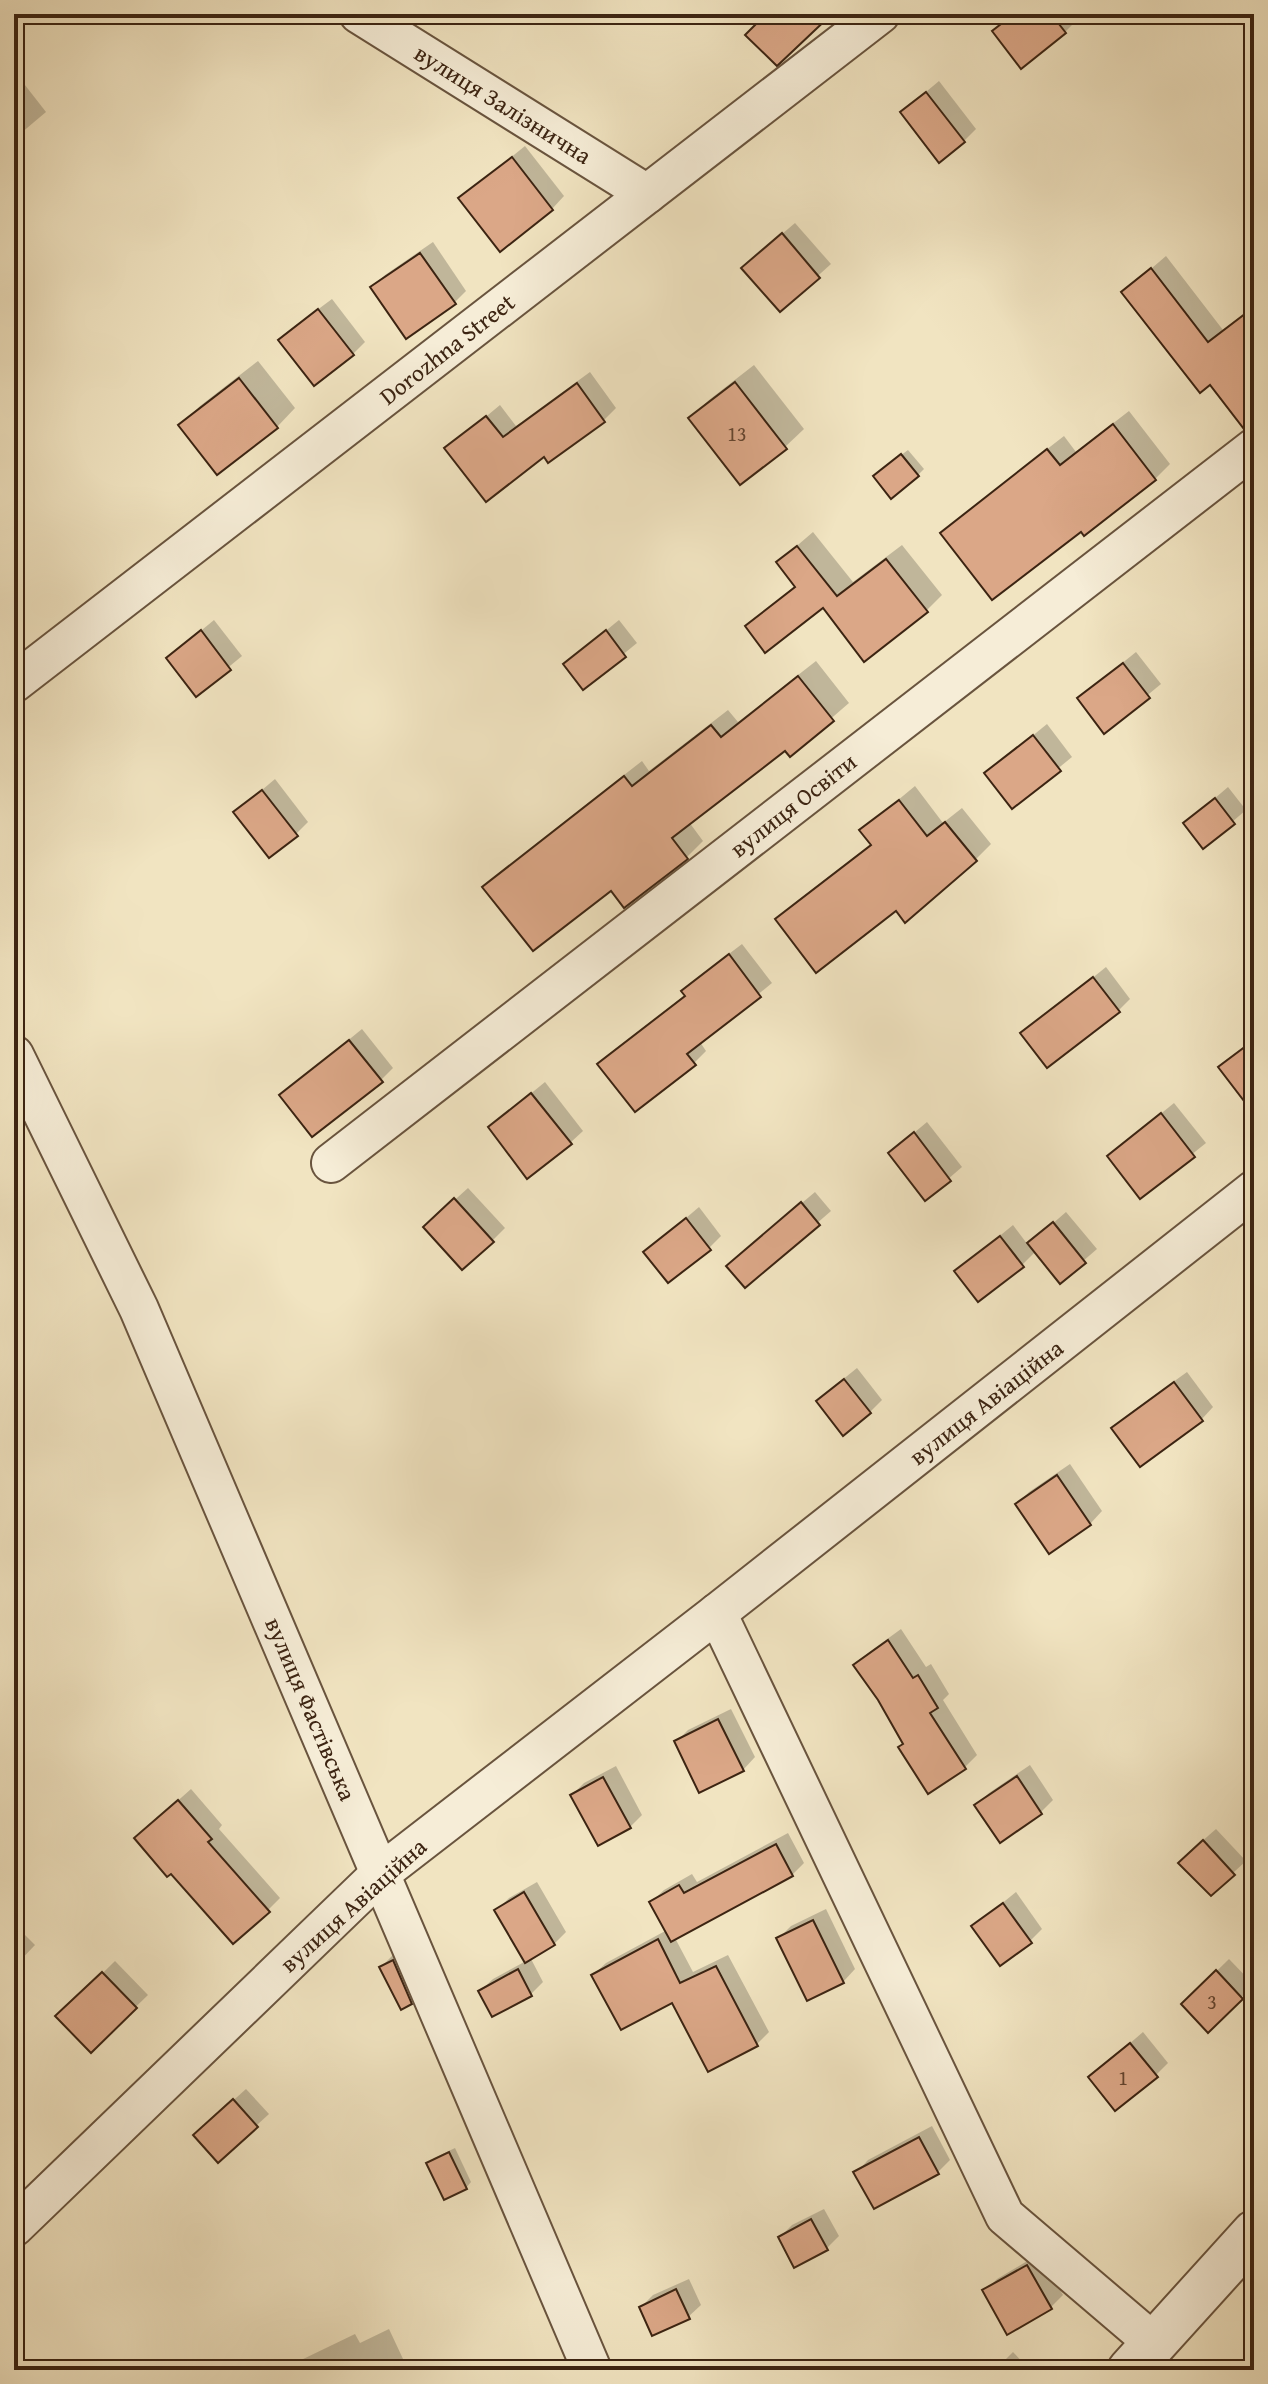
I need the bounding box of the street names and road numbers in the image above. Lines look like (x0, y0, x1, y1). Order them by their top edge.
street label: вулиця Залізнична (408, 35, 599, 173)
street label: Dorozhna Street (372, 285, 523, 413)
street label: вулиця Освіти (722, 744, 864, 866)
street label: вулиця Авіаційна (902, 1330, 1071, 1473)
street label: вулиця Фастівська (257, 1612, 366, 1807)
street label: вулиця Авіаційна (272, 1829, 435, 1981)

